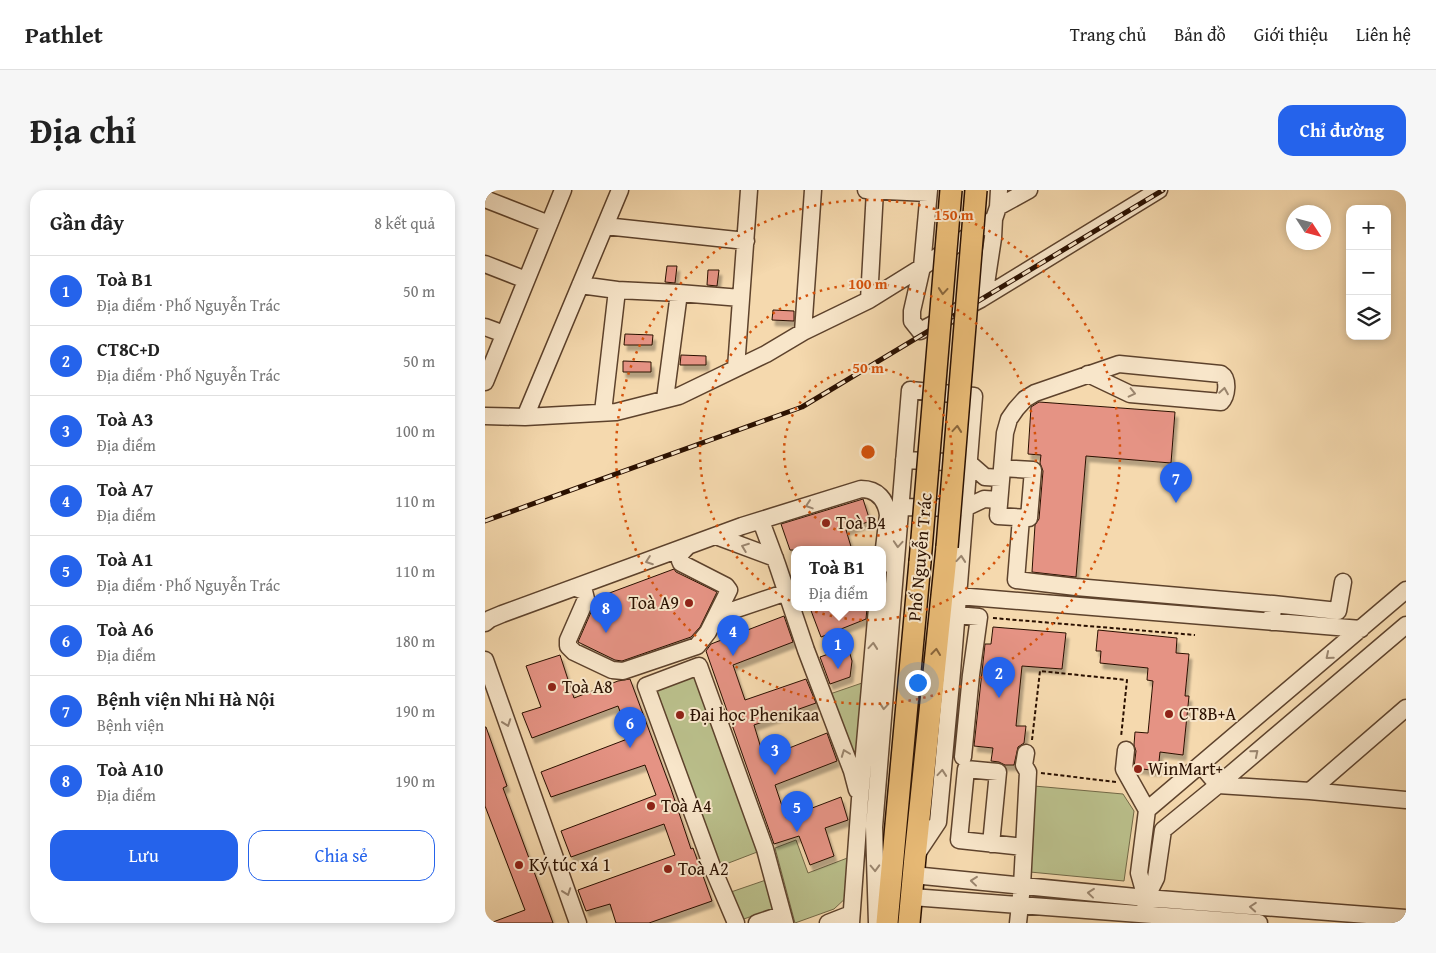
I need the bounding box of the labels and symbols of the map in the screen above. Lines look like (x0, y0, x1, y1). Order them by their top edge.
text: 150 m (934, 204, 974, 225)
north arrow (1286, 205, 1331, 250)
text: 100 m (848, 273, 888, 294)
one-way arrow (938, 287, 949, 295)
text: 50 m (852, 357, 884, 378)
one-way arrow (1127, 387, 1136, 398)
one-way arrow (1219, 387, 1229, 396)
one-way arrow (951, 425, 962, 433)
centre of rings (859, 443, 877, 461)
pin: 7 (1160, 462, 1192, 503)
street label: Phố Nguyễn Trác (900, 492, 939, 622)
one-way arrow (806, 499, 814, 509)
place label: Toà B4 (836, 509, 886, 536)
marker: Toà B4 (820, 517, 832, 529)
one-way arrow (892, 540, 903, 548)
one-way arrow (742, 543, 750, 553)
one-way arrow (645, 555, 653, 565)
one-way arrow (955, 555, 966, 563)
place label: Toà A9 (628, 589, 679, 616)
pin: 8 (590, 592, 622, 633)
marker: Toà A9 (683, 597, 695, 609)
pin: 4 (717, 615, 749, 656)
pin: 1 (822, 628, 854, 669)
one-way arrow (868, 642, 879, 650)
one-way arrow (931, 647, 942, 655)
one-way arrow (1326, 650, 1335, 659)
pin: 2 (983, 657, 1015, 698)
your location (905, 670, 931, 696)
place label: Toà A8 (562, 673, 613, 700)
marker: Toà A8 (546, 681, 558, 693)
place label: CT8B+A (1179, 700, 1236, 727)
place label: Đại học Phenikaa (690, 701, 820, 728)
one-way arrow (879, 702, 890, 710)
pin: 6 (614, 707, 646, 748)
marker: CT8B+A (1163, 708, 1175, 720)
marker: Đại học Phenikaa (674, 709, 686, 721)
one-way arrow (501, 718, 511, 726)
pin: 3 (759, 734, 791, 775)
one-way arrow (841, 749, 851, 758)
one-way arrow (1250, 750, 1259, 759)
place label: WinMart+ (1148, 755, 1223, 782)
marker: WinMart+ (1132, 763, 1144, 775)
one-way arrow (936, 769, 947, 777)
pin: 5 (781, 791, 813, 832)
place label: Toà A4 (661, 792, 712, 819)
marker: Toà A4 (645, 800, 657, 812)
place label: Ký túc xá 1 (529, 851, 611, 878)
place label: Toà A2 (678, 855, 729, 882)
marker: Ký túc xá 1 (513, 859, 525, 871)
marker: Toà A2 (662, 863, 674, 875)
one-way arrow (870, 864, 880, 872)
one-way arrow (970, 876, 978, 887)
one-way arrow (561, 887, 571, 896)
one-way arrow (1086, 888, 1094, 899)
one-way arrow (1248, 901, 1256, 912)

